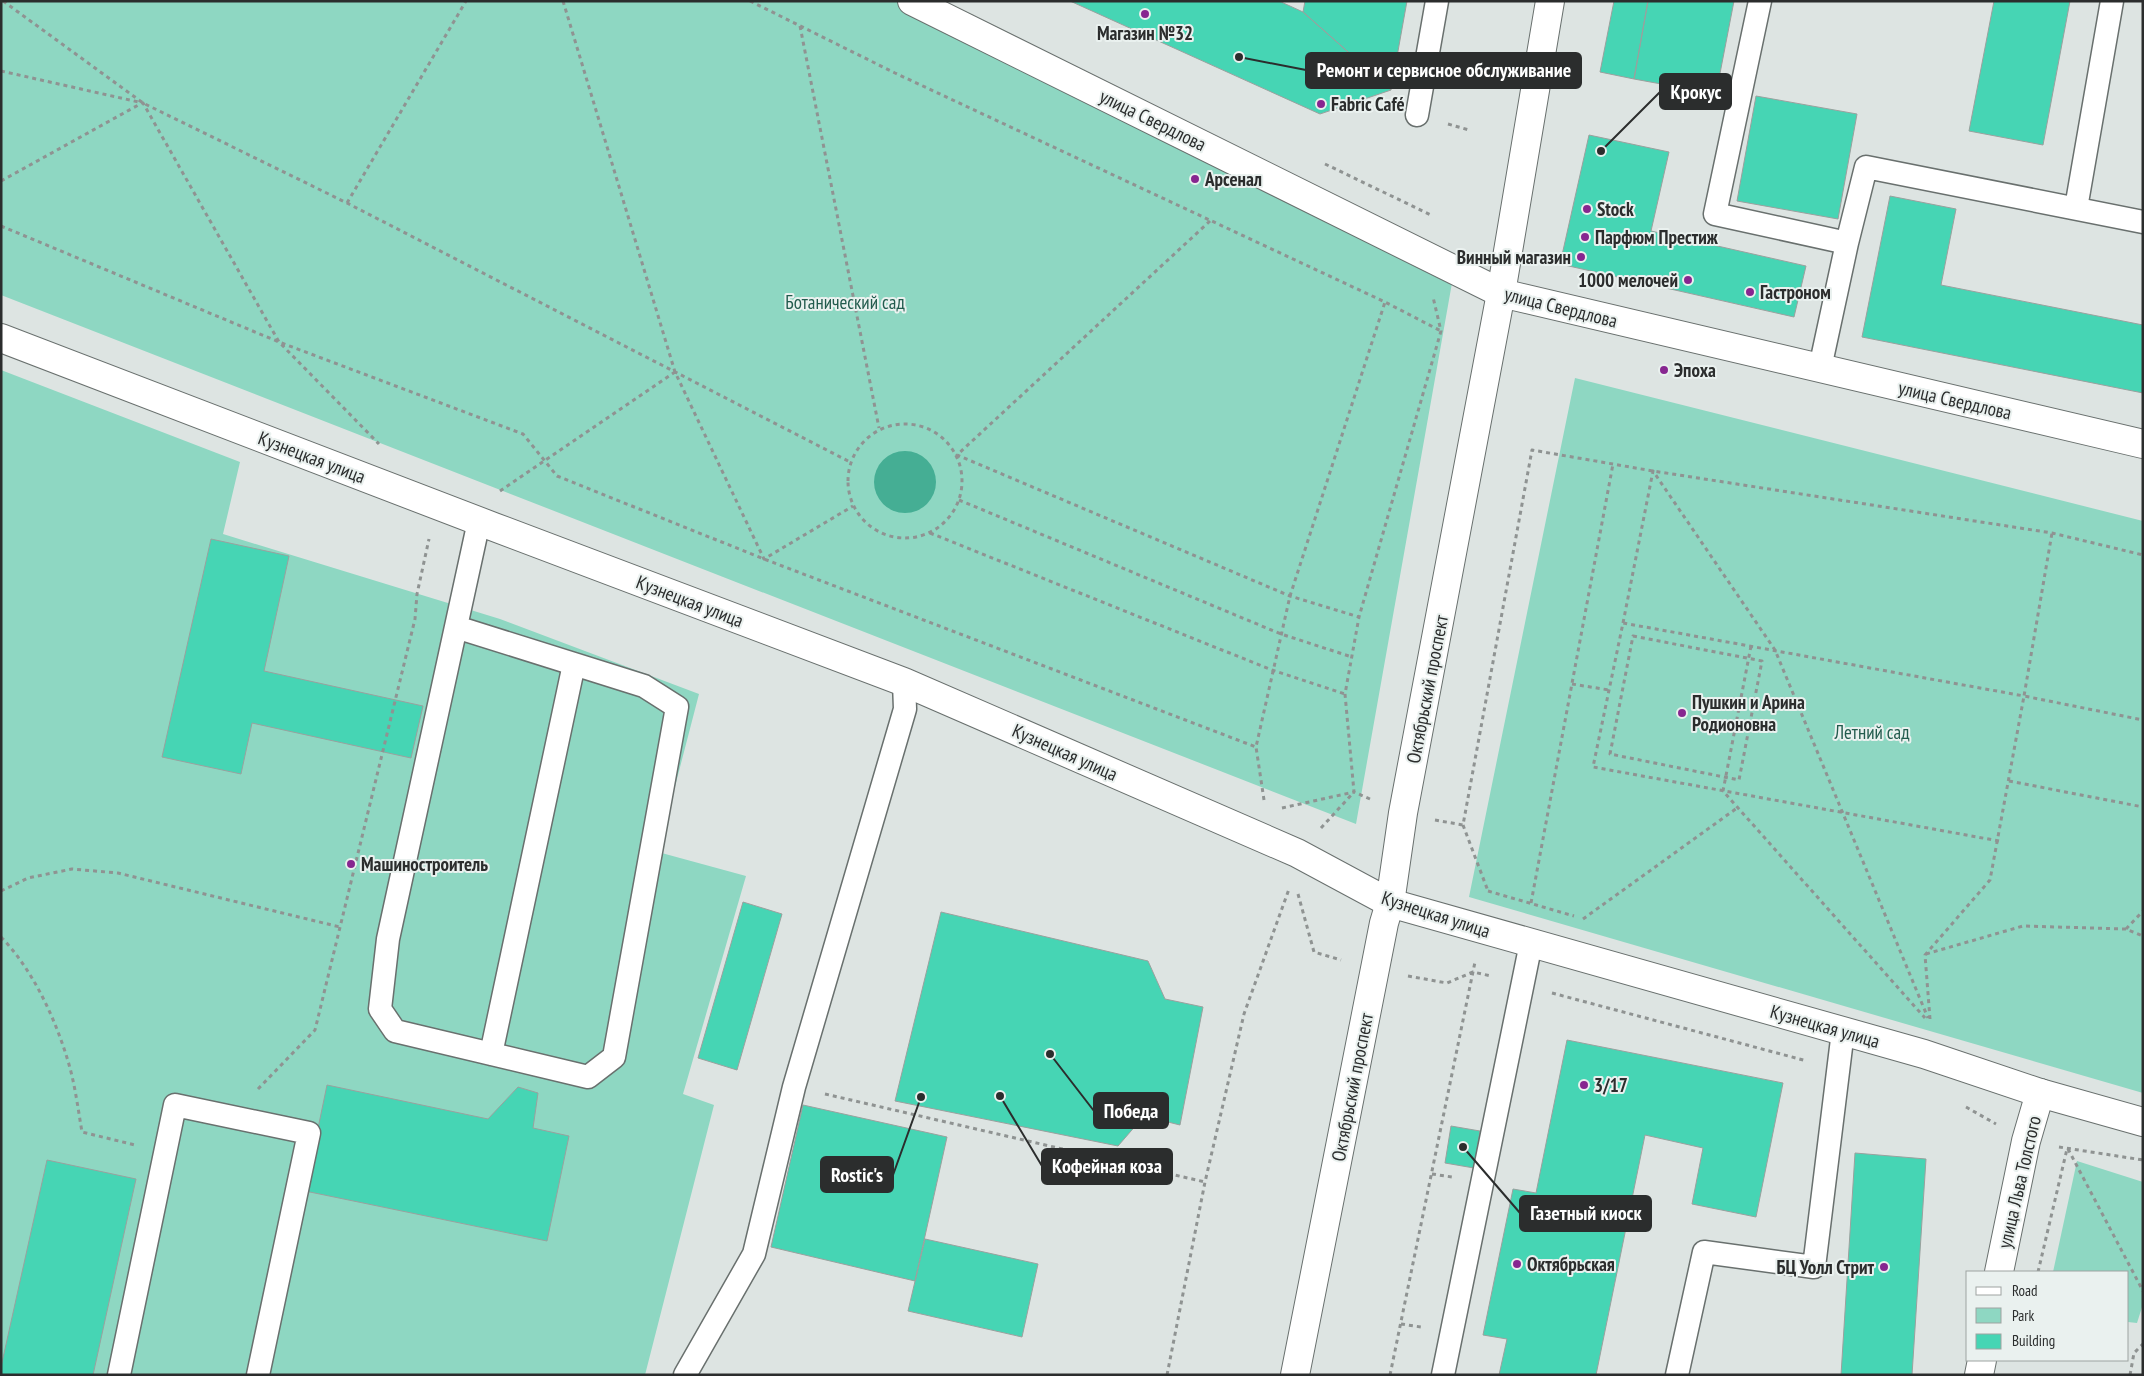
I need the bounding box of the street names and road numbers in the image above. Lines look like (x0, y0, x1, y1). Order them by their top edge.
street label: улица Свердлова (1096, 84, 1210, 156)
street label: улица Свердлова (1502, 281, 1620, 333)
street label: улица Свердлова (1896, 375, 2014, 425)
street label: Кузнецкая улица (255, 426, 369, 488)
street label: Кузнецкая улица (633, 570, 747, 632)
street label: Октябрьский проспект (1401, 612, 1453, 765)
street label: Кузнецкая улица (1009, 718, 1121, 786)
street label: Кузнецкая улица (1379, 885, 1493, 943)
street label: Кузнецкая улица (1767, 999, 1883, 1053)
street label: Октябрьский проспект (1326, 1010, 1378, 1163)
street label: улица Льва Толстого (1992, 1113, 2046, 1251)

